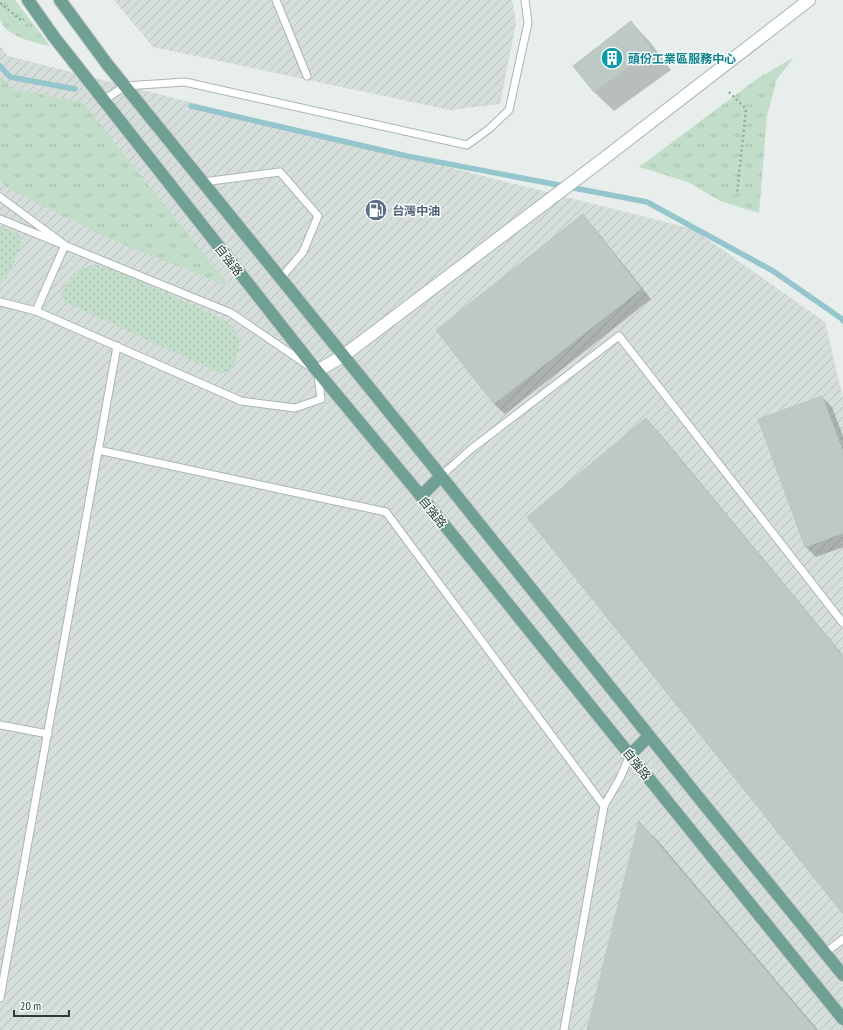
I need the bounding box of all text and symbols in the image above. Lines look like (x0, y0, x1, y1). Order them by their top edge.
building icon: 頭份工業區服務中心 (599, 45, 625, 71)
place label: 頭份工業區服務中心 (628, 51, 736, 66)
fuel station icon: 台灣中油 (363, 197, 389, 223)
place label: 台灣中油 (392, 203, 440, 218)
street label: 自強路 (212, 241, 246, 279)
street label: 自強路 (416, 493, 450, 531)
street label: 自強路 (620, 745, 654, 783)
scale bar (14, 992, 69, 1018)
text: 20 m (20, 998, 41, 1013)

